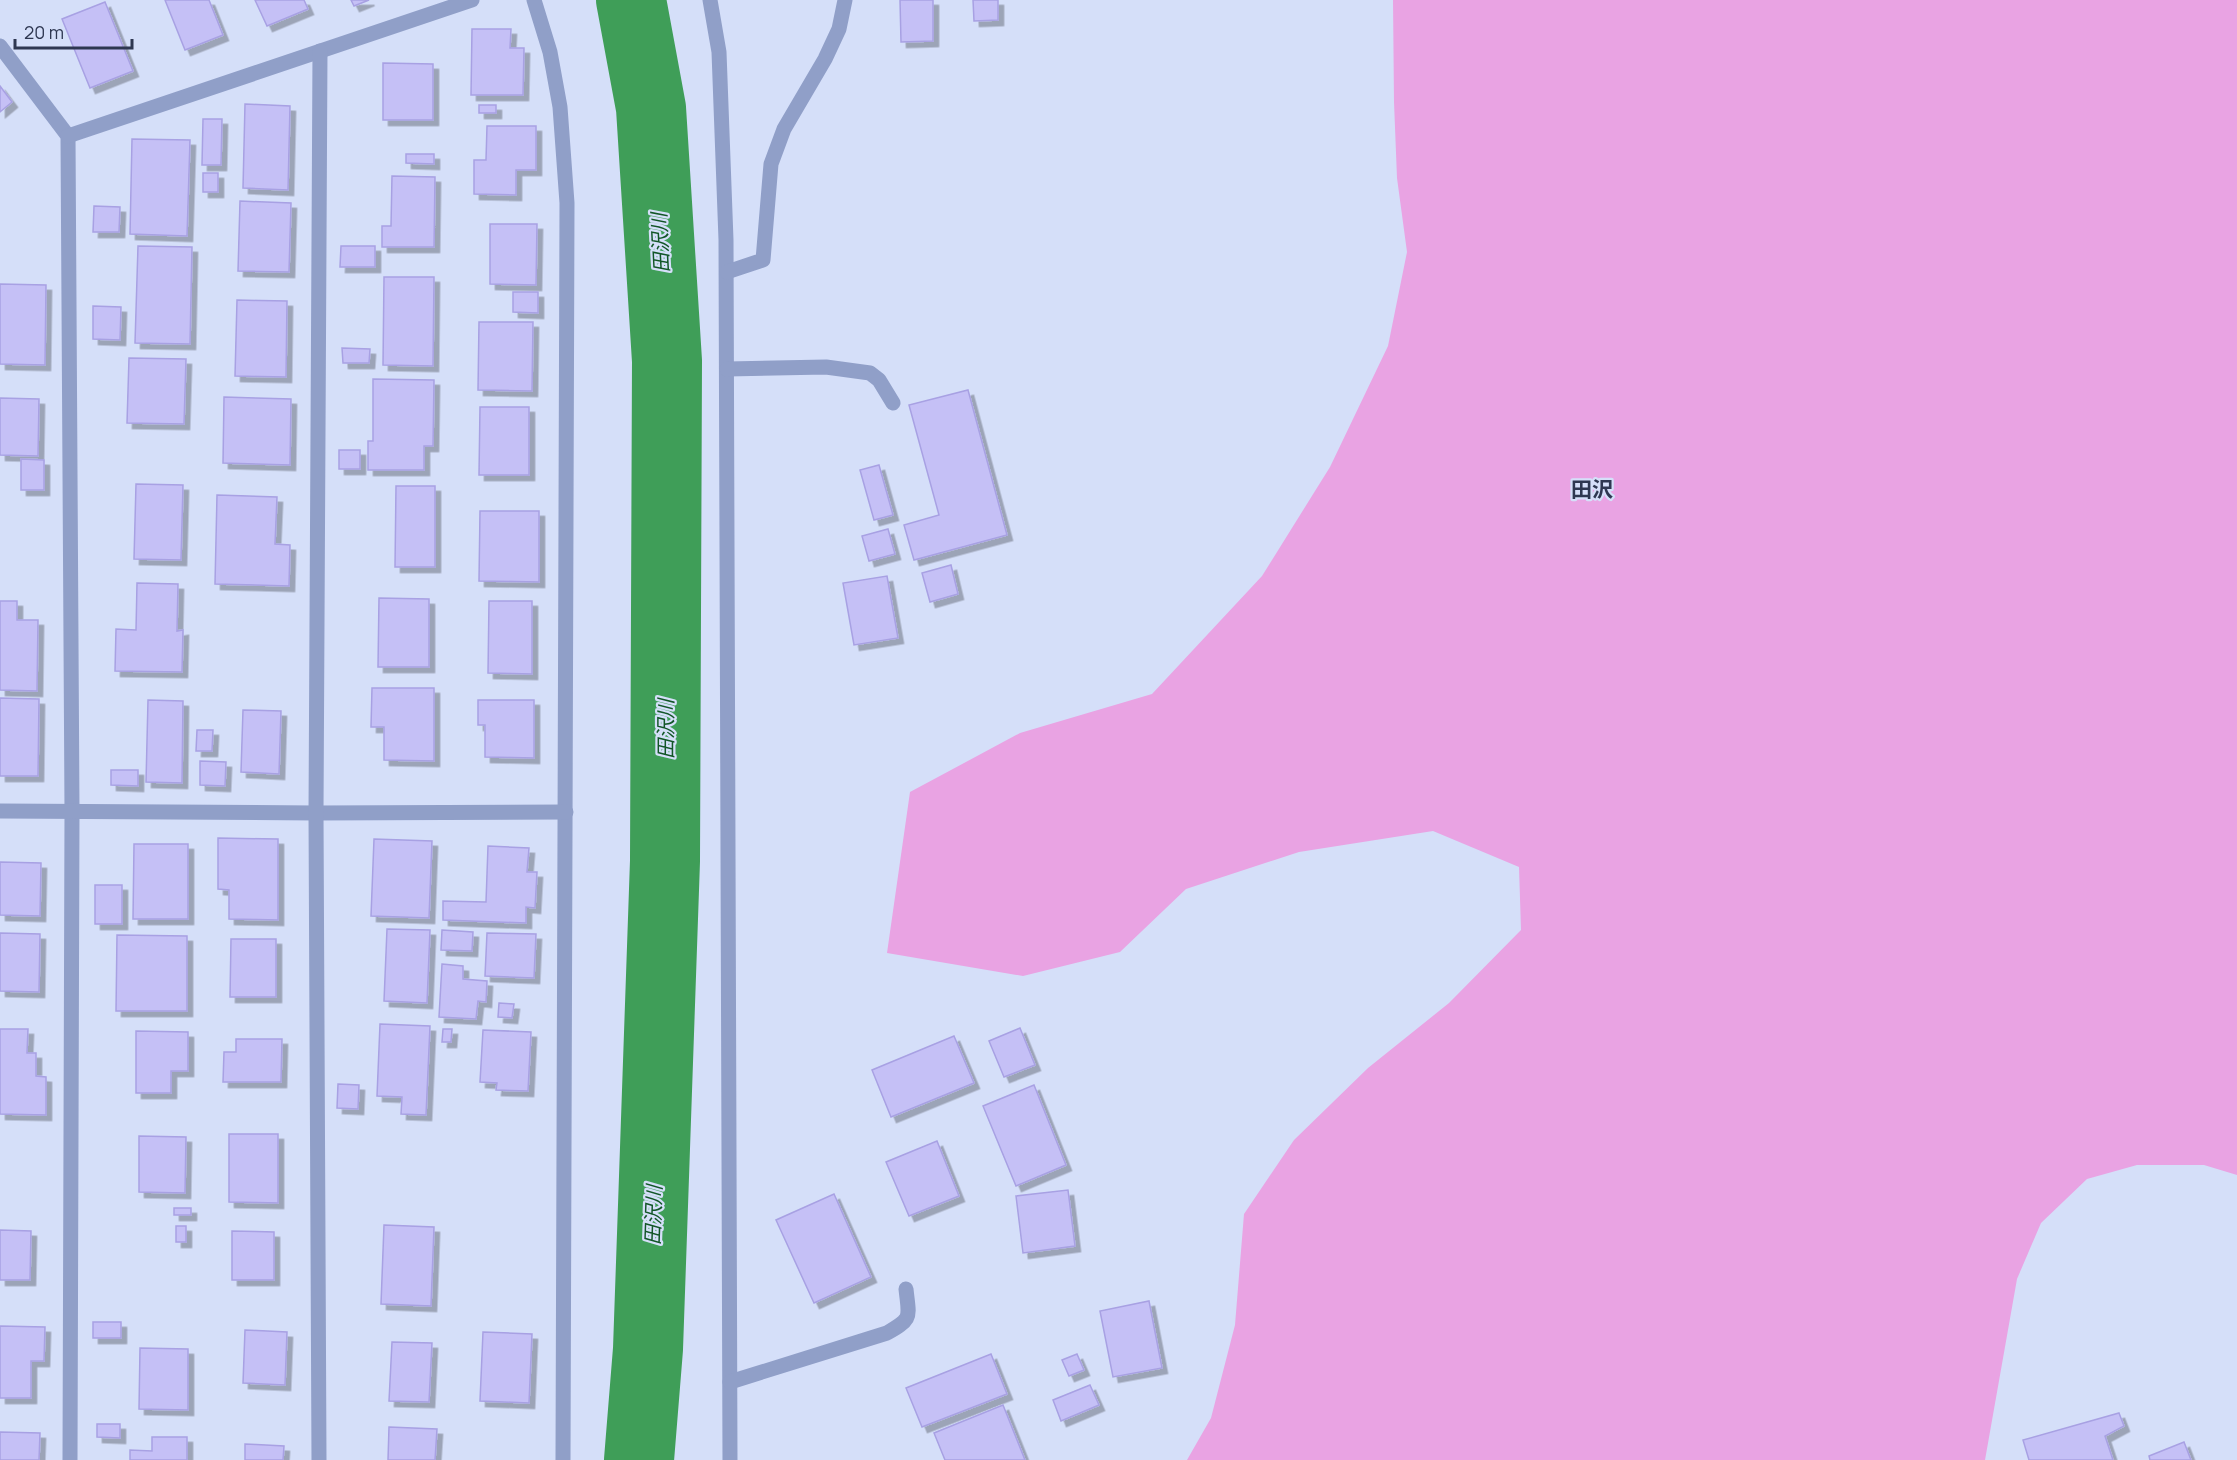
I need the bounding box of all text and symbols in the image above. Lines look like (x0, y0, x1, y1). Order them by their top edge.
scale bar (15, 12, 132, 50)
text: 20 m (24, 20, 64, 44)
water label: 田沢川 (645, 210, 675, 274)
district label: 田沢 (1571, 475, 1613, 503)
water label: 田沢川 (652, 697, 679, 759)
water label: 田沢川 (638, 1183, 668, 1245)

